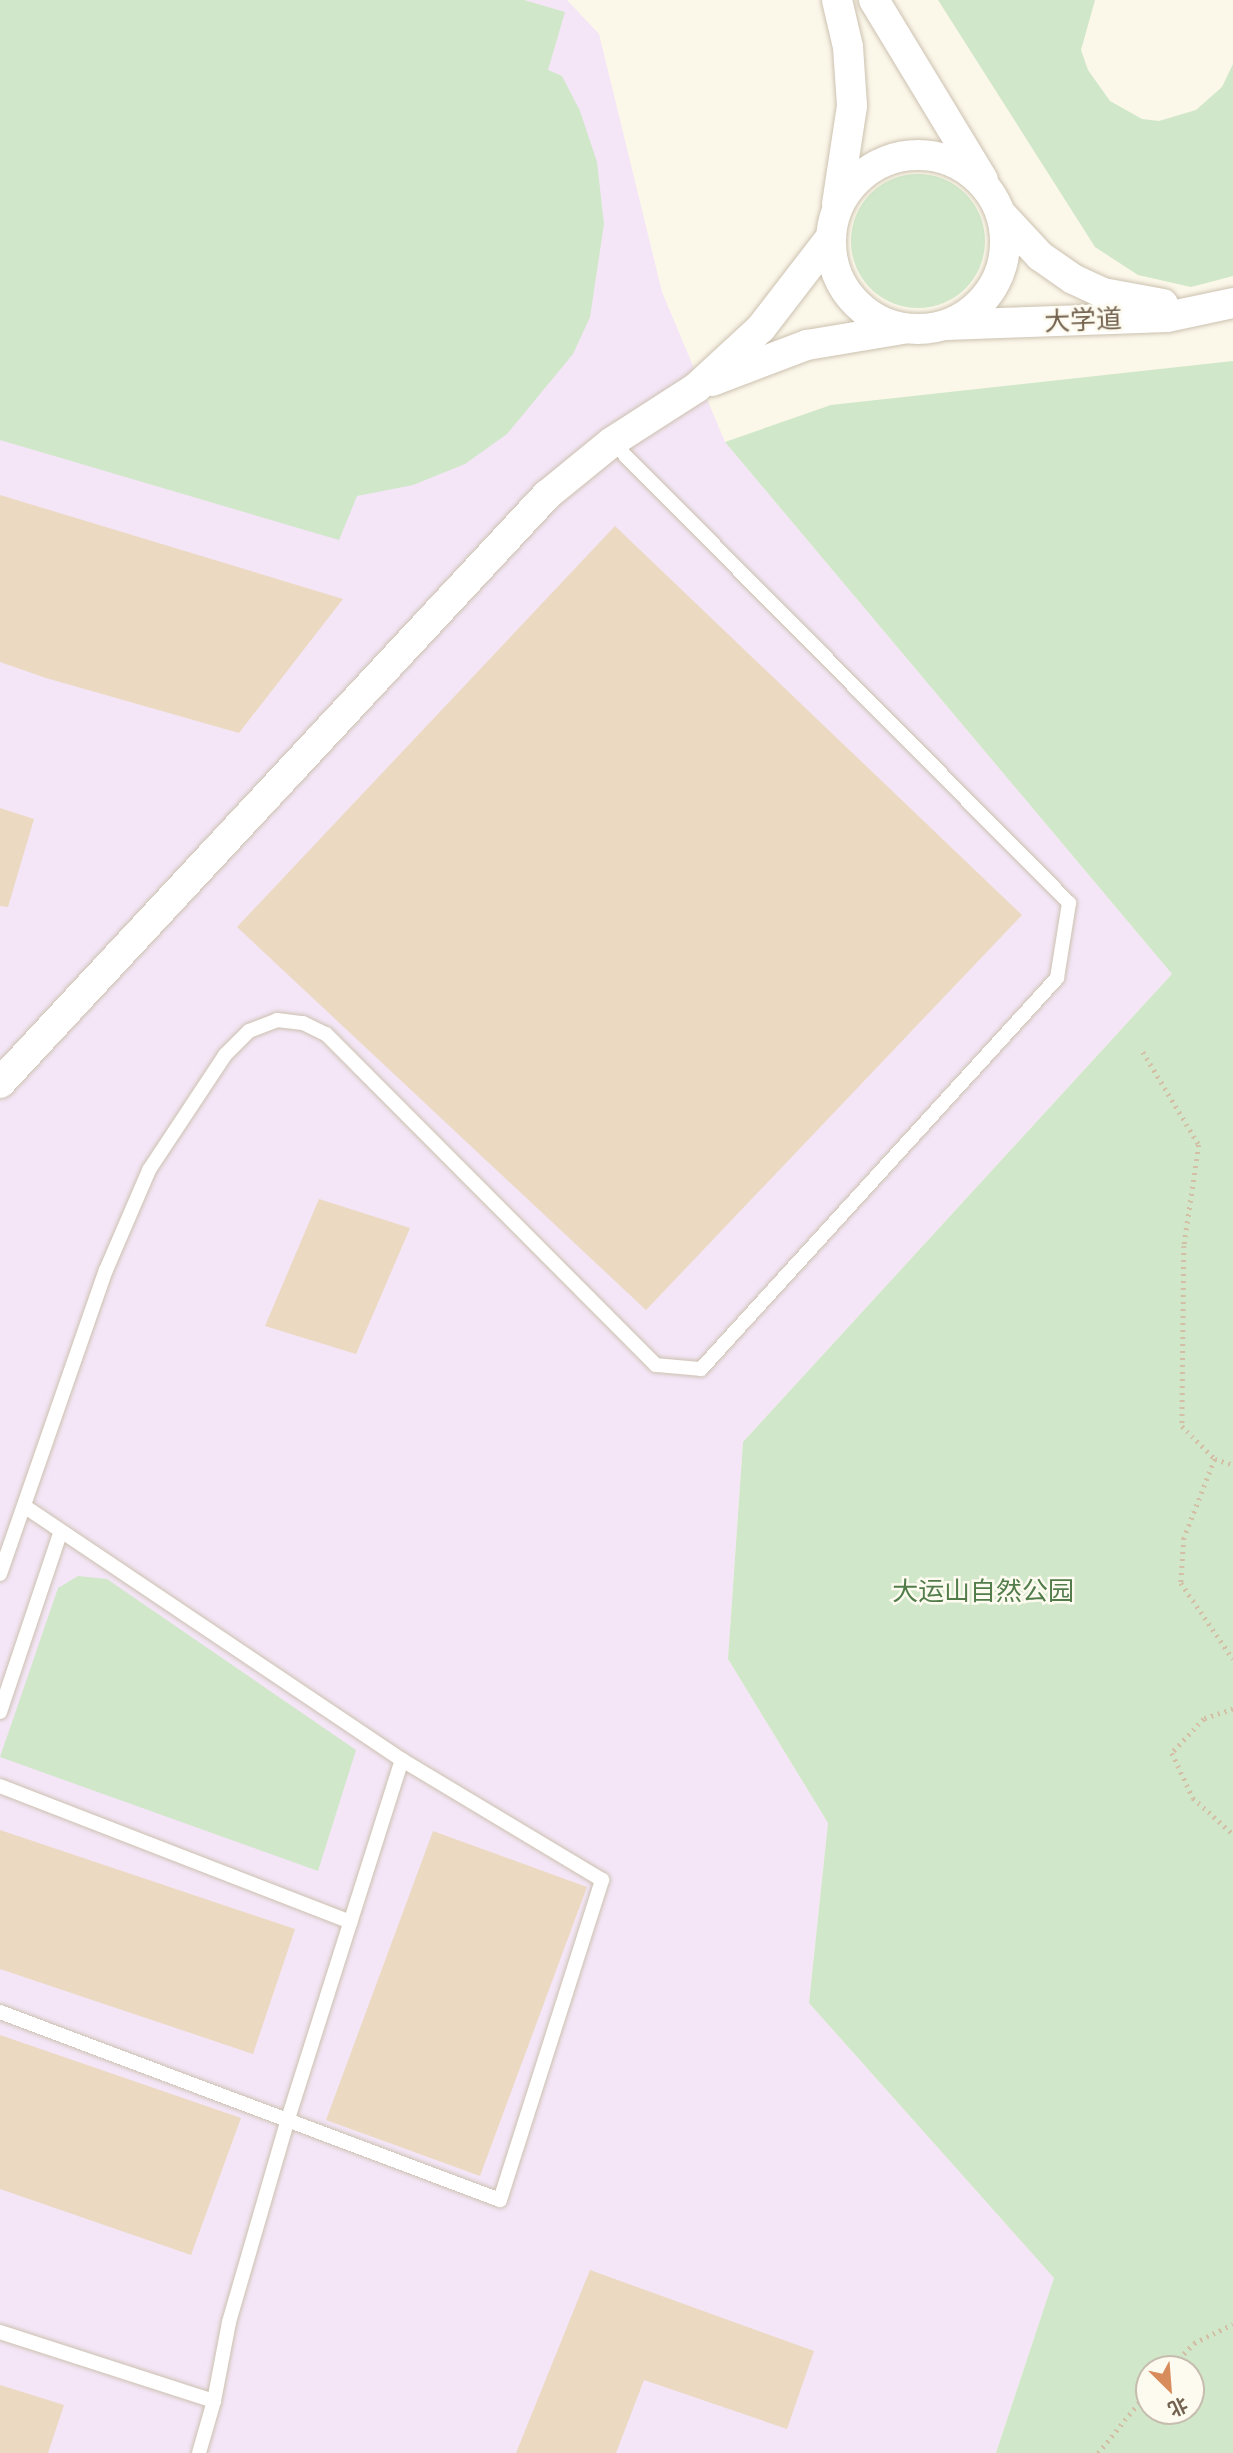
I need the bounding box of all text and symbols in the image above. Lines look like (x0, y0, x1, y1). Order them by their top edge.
street label: 大学道 (1043, 303, 1123, 337)
park label: 大运山自然公园 (892, 1575, 1074, 1607)
north arrow (1135, 2355, 1205, 2425)
text: 北 (1164, 2391, 1193, 2425)

